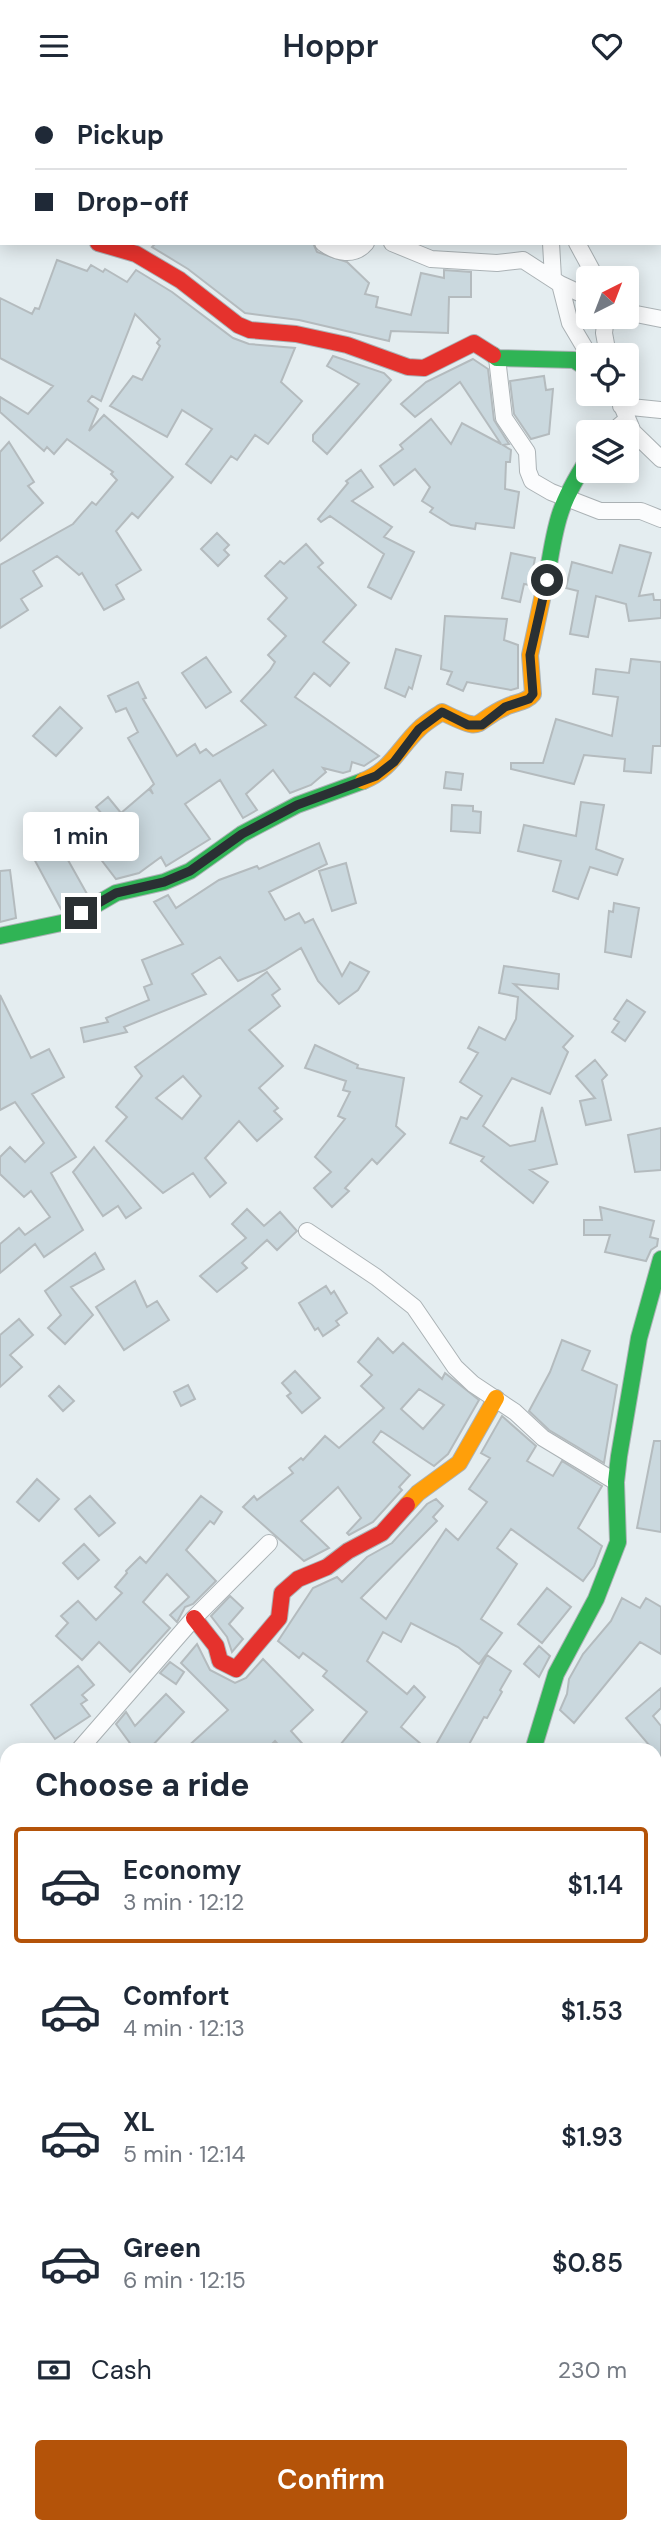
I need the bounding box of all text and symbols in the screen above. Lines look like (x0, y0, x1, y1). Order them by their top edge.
text: Hoppr (283, 25, 378, 67)
icon: menu (35, 27, 73, 65)
icon: heart (588, 27, 626, 65)
text: Pickup (77, 118, 164, 152)
text: Drop-off (77, 185, 189, 219)
north arrow (576, 266, 639, 329)
map controls (576, 266, 639, 483)
button: locate (576, 343, 639, 406)
button: layers (576, 420, 639, 483)
route start (531, 564, 563, 596)
callout: 1 min (23, 811, 139, 861)
text: 1 min (54, 821, 108, 851)
route end (65, 897, 97, 929)
text: Choose a ride (35, 1764, 250, 1806)
text: Economy (123, 1853, 241, 1887)
icon: car (39, 1854, 102, 1917)
text: $1.14 (567, 1868, 623, 1902)
text: 3 min · 12:12 (123, 1887, 244, 1917)
text: Comfort (123, 1979, 229, 2013)
icon: car (39, 1980, 102, 2043)
text: $1.53 (561, 1994, 623, 2028)
text: 4 min · 12:13 (123, 2013, 245, 2043)
text: XL (123, 2105, 155, 2139)
icon: car (39, 2106, 102, 2169)
text: $1.93 (561, 2120, 623, 2154)
text: 5 min · 12:14 (123, 2139, 245, 2169)
text: Green (123, 2231, 201, 2265)
icon: car (39, 2232, 102, 2295)
text: $0.85 (552, 2246, 623, 2280)
text: 6 min · 12:15 (123, 2265, 246, 2295)
icon: cash (35, 2351, 73, 2389)
text: Cash (91, 2353, 152, 2387)
text: 230 m (558, 2355, 627, 2385)
button: Confirm (35, 2440, 627, 2520)

